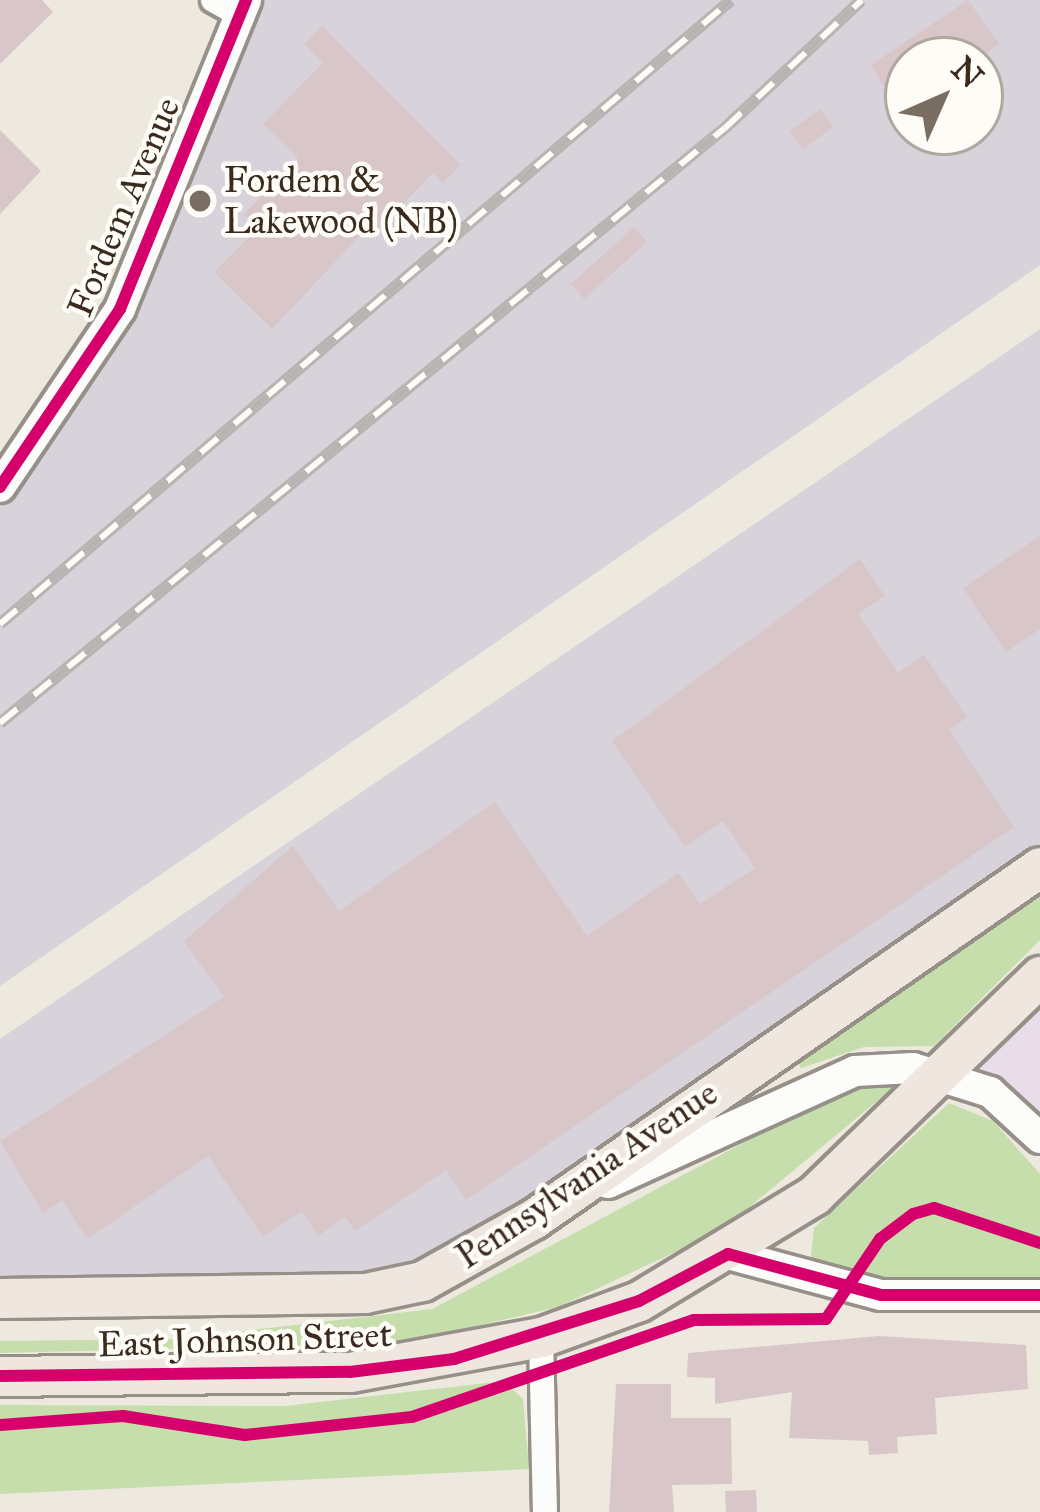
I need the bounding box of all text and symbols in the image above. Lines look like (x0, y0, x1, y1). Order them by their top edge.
north arrow (884, 36, 1004, 156)
text: N (943, 49, 991, 97)
street label: Fordem Avenue (58, 91, 190, 323)
place label: Fordem & Lakewood (NB) (224, 158, 458, 243)
marker: Fordem & Lakewood (NB) (187, 188, 213, 214)
street label: Pennsylvania Avenue (448, 1072, 726, 1278)
street label: East Johnson Street (97, 1313, 393, 1367)

